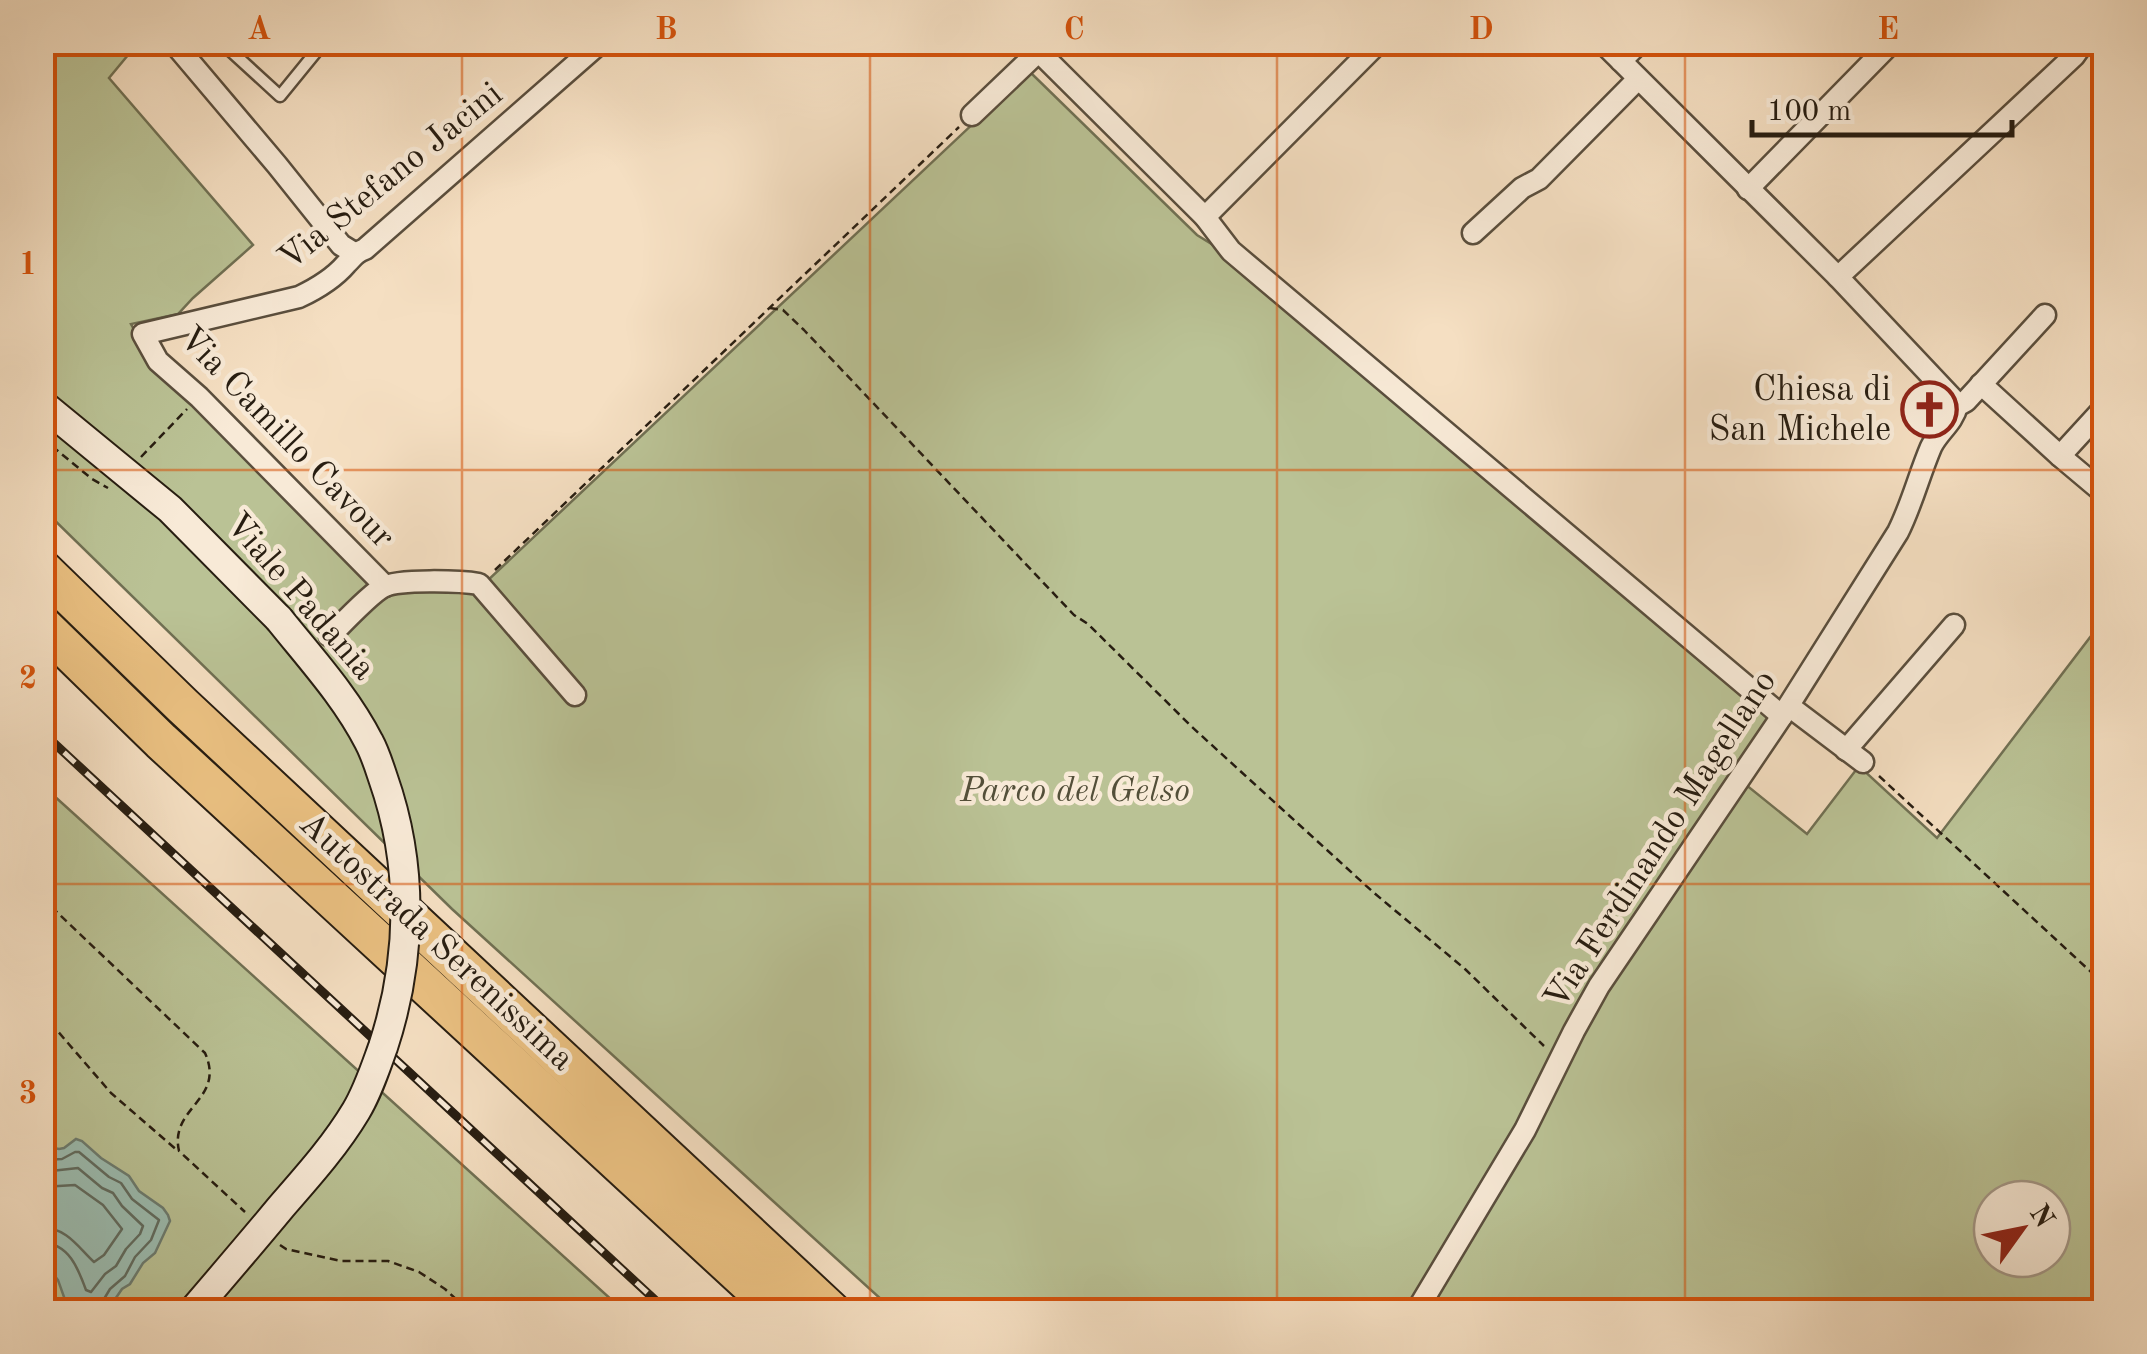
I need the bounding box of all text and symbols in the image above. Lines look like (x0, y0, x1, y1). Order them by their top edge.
text: A (247, 15, 271, 47)
text: B (655, 15, 677, 47)
text: C (1063, 15, 1085, 47)
text: D (1468, 15, 1494, 47)
text: E (1877, 15, 1899, 47)
scale bar (1752, 75, 2012, 137)
street label: Via Stefano Jacini (273, 76, 509, 278)
text: 100 m (1767, 97, 1851, 127)
text: 1 (19, 250, 37, 282)
street label: Via Camillo Cavour (172, 320, 400, 556)
place label: Chiesa di San Michele (1709, 373, 1891, 448)
church icon: Chiesa di San Michele (1900, 380, 1960, 440)
street label: Viale Padania (218, 507, 382, 687)
text: 2 (19, 664, 37, 696)
street label: Via Ferdinando Magellano (1539, 664, 1783, 1016)
park label: Parco del Gelso (959, 774, 1190, 809)
street label: Autostrada Serenissima (292, 806, 580, 1078)
text: 3 (19, 1079, 37, 1111)
north arrow (1972, 1179, 2072, 1279)
text: N (2023, 1200, 2058, 1234)

